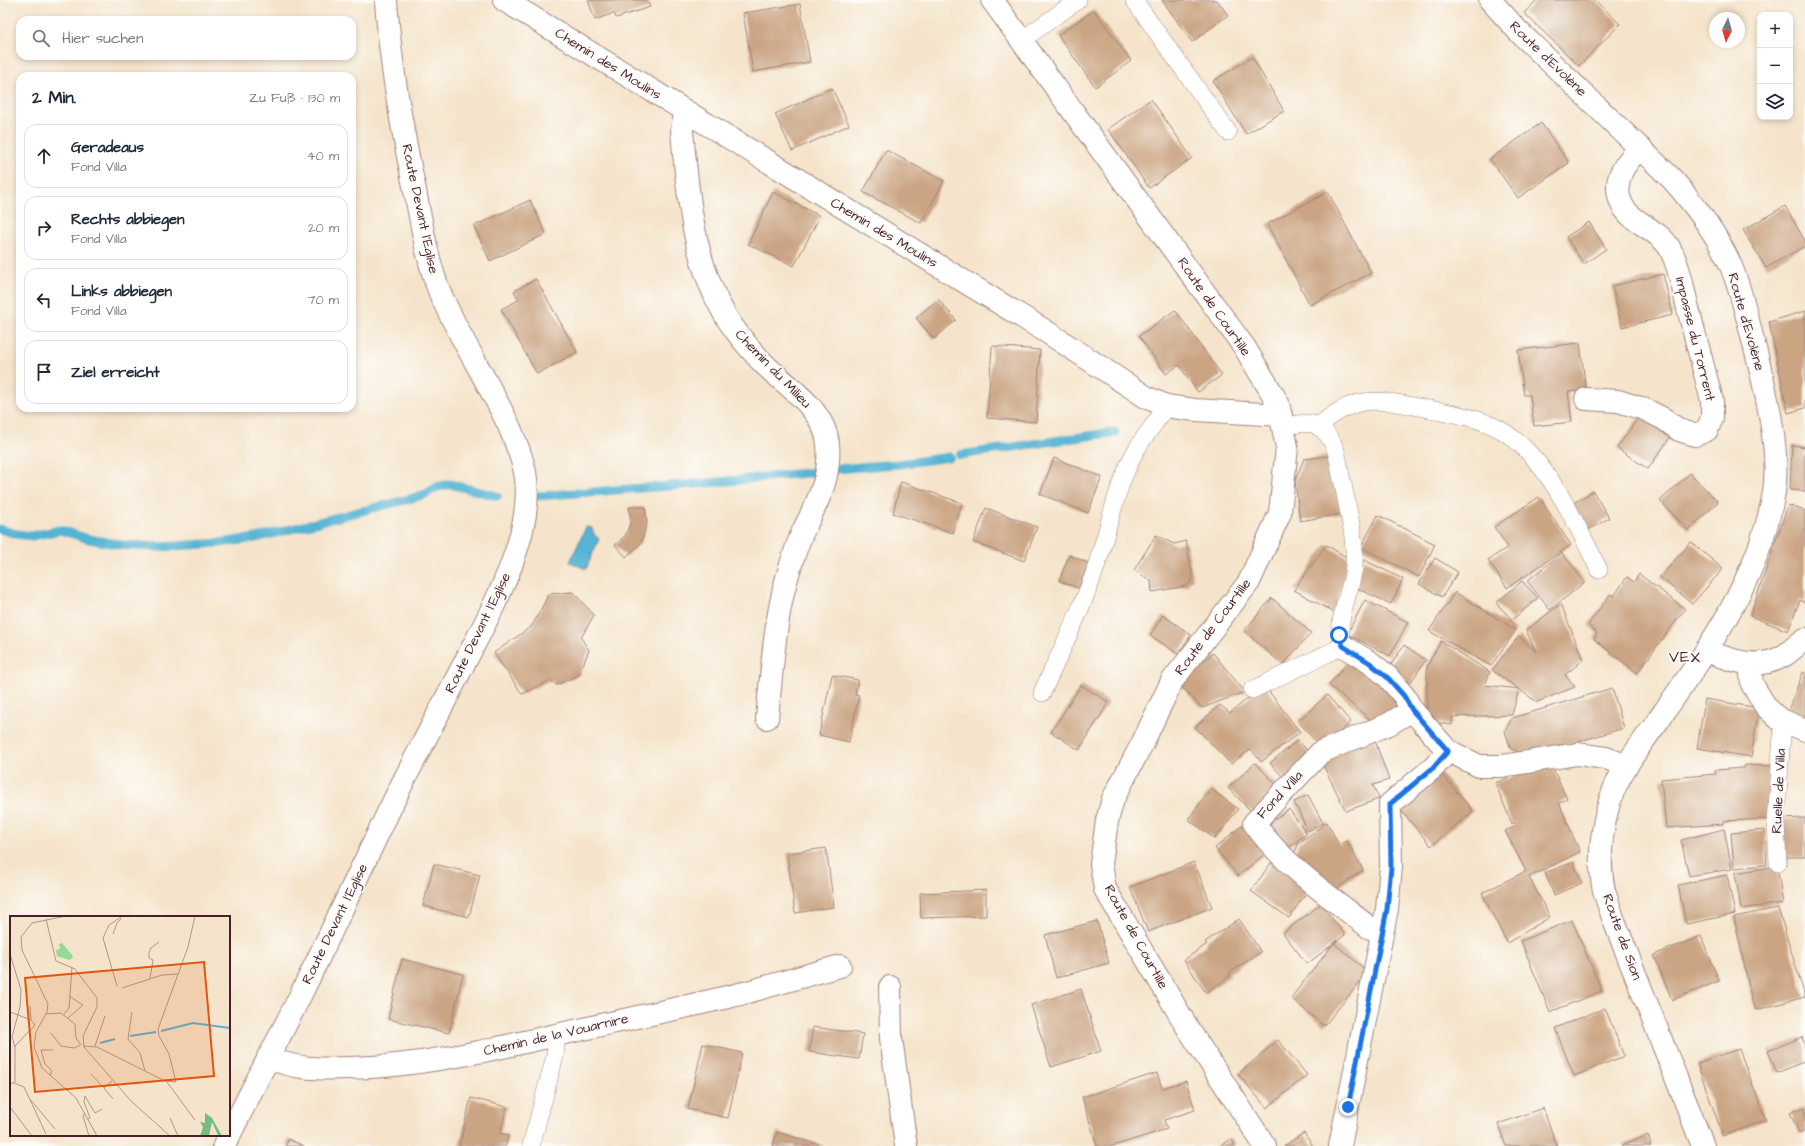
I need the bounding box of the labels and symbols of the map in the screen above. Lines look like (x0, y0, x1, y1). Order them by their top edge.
north arrow (1709, 12, 1745, 48)
street label: Route d'Evolène (1505, 17, 1592, 102)
street label: Chemin des Moulins (551, 23, 665, 105)
street label: Route Devant l'Eglise (396, 142, 444, 276)
street label: Chemin des Moulins (826, 193, 942, 273)
street label: Route de Courtille (1172, 254, 1256, 361)
street label: Route d'Evolène (1722, 271, 1770, 374)
street label: Impasse du Torrent (1670, 275, 1720, 404)
street label: Chemin du Milieu (730, 325, 816, 413)
street label: Route Devant l'Eglise (440, 569, 516, 697)
street label: Route de Courtille (1170, 574, 1256, 680)
route start (1330, 626, 1348, 644)
district label: VEX (1669, 646, 1701, 668)
street label: Ruelle de Villa (1767, 748, 1791, 834)
street label: Fond Villa (1252, 766, 1308, 824)
street label: Route Devant l'Eglise (297, 860, 373, 988)
street label: Route de Courtille (1099, 881, 1173, 993)
street label: Route de Sion (1597, 891, 1647, 983)
inset map (10, 916, 230, 1136)
street label: Chemin de la Vouarnire (481, 1008, 631, 1061)
route end (1339, 1098, 1357, 1116)

